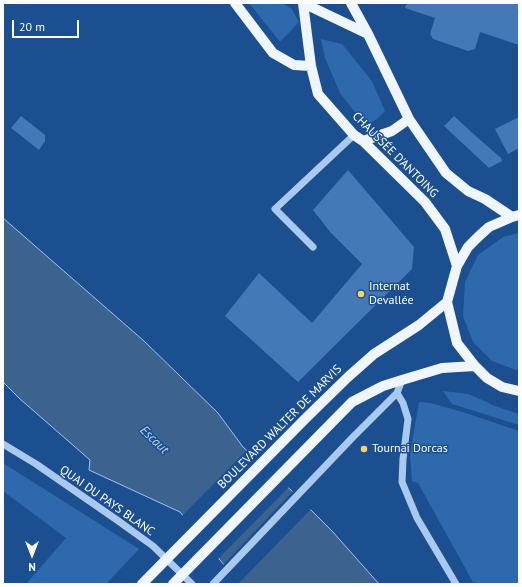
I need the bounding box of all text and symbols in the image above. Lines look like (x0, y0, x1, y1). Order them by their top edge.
scale bar (14, 12, 81, 38)
text: 20 m (19, 19, 45, 34)
street label: CHAUSSÉE D'ANTOING (349, 109, 441, 201)
place label: Internat Devallée (369, 280, 413, 308)
marker: Internat Devallée (356, 289, 366, 299)
street label: BOULEVARD WALTER DE MARVIS (215, 362, 345, 492)
water label: Escaut (136, 423, 172, 457)
place label: Tournai Dorcas (372, 442, 448, 456)
marker: Tournai Dorcas (359, 444, 369, 454)
street label: QUAI DU PAYS BLANC (57, 463, 157, 539)
north arrow (12, 535, 52, 575)
text: N (28, 560, 36, 574)

